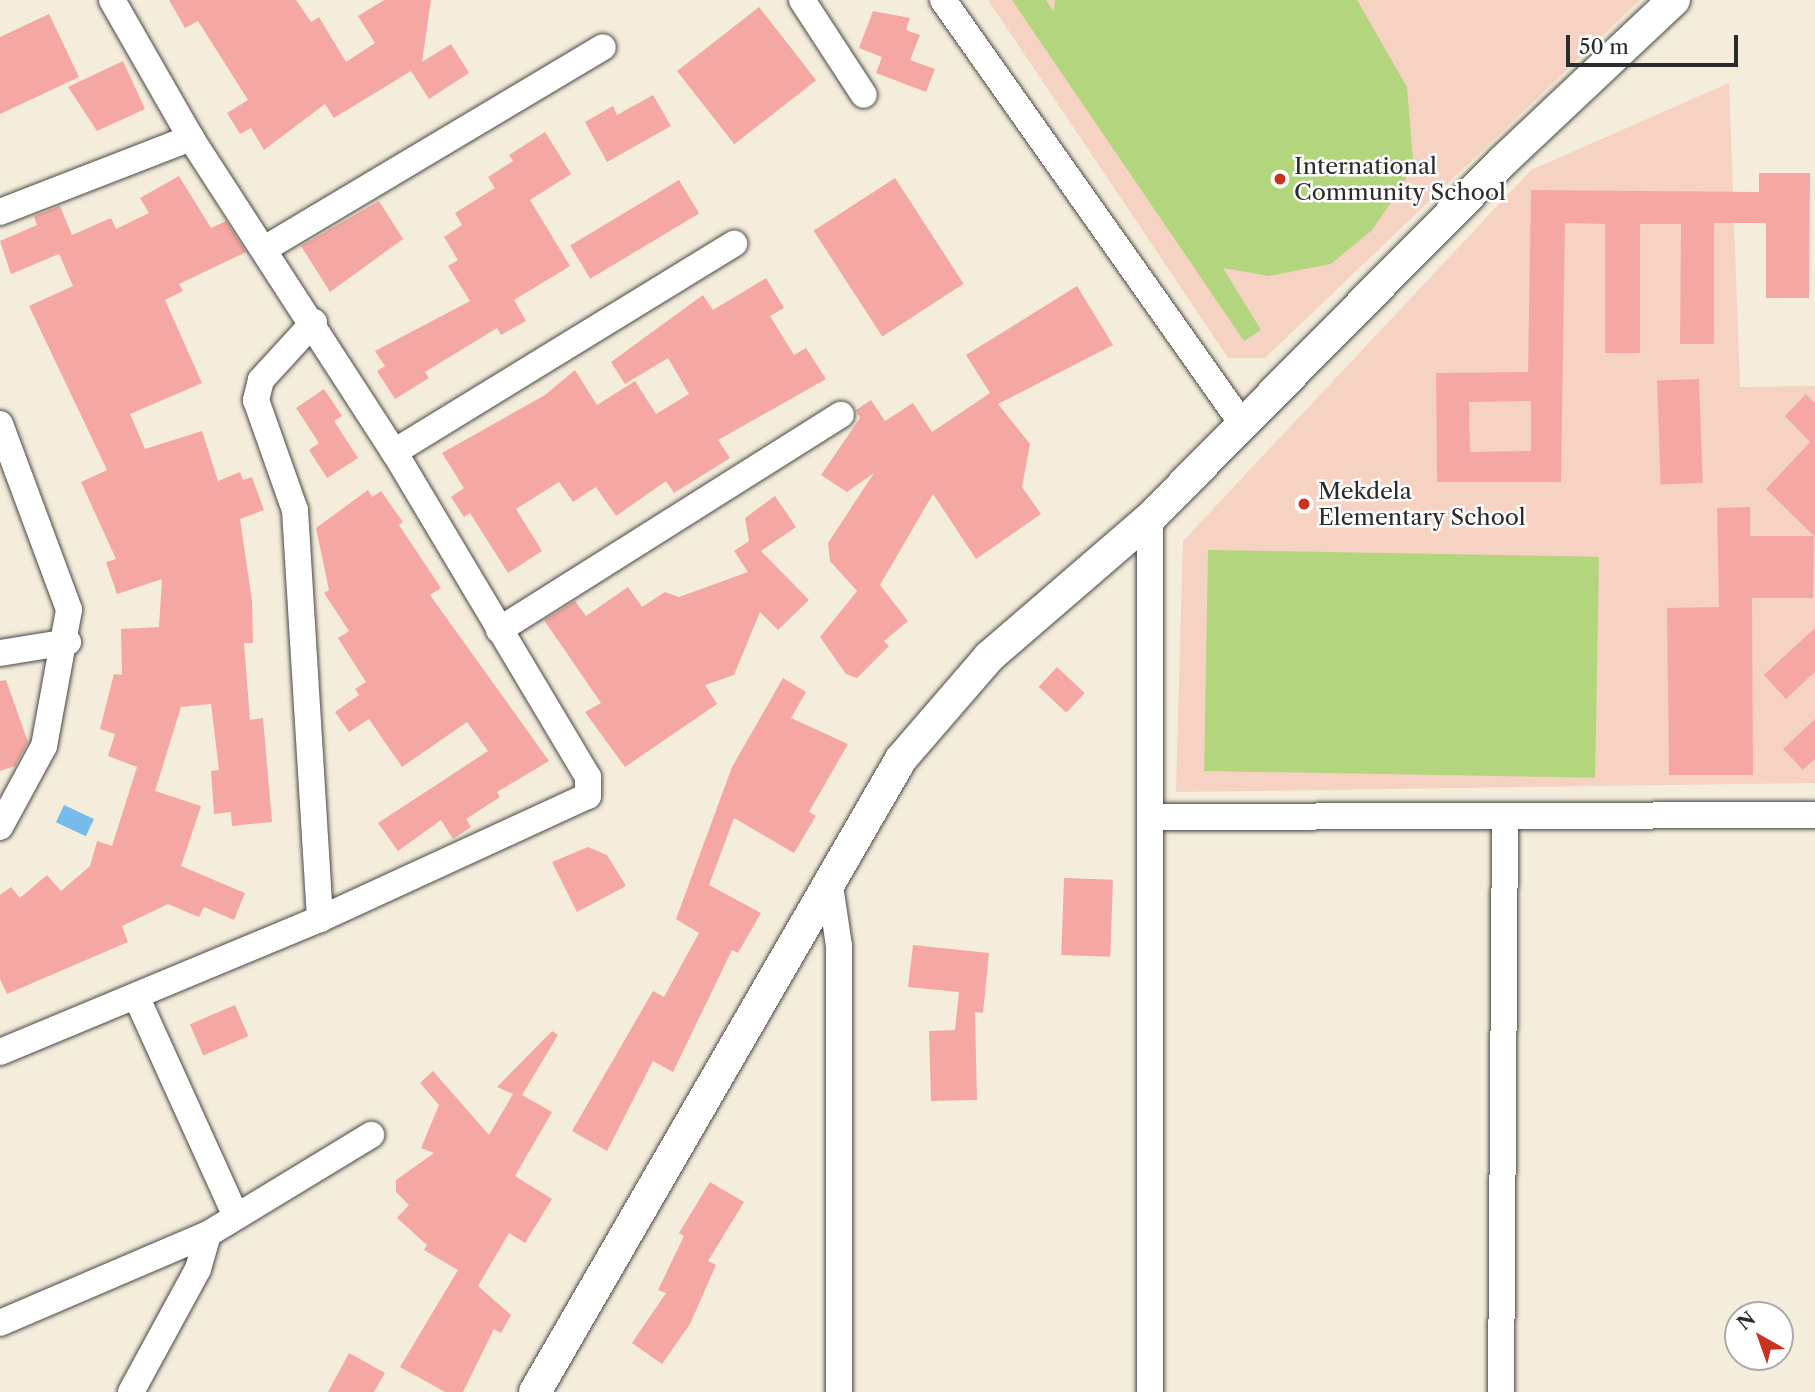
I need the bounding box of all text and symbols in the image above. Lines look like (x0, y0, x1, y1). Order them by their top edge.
scale bar (1570, 21, 1742, 65)
text: 50 m (1579, 34, 1629, 59)
place label: International Community School (1294, 152, 1507, 206)
marker: International Community School (1272, 171, 1288, 187)
place label: Mekdela Elementary School (1318, 477, 1526, 531)
marker: Mekdela Elementary School (1296, 496, 1312, 512)
north arrow (1724, 1301, 1794, 1371)
text: N (1733, 1307, 1760, 1335)

